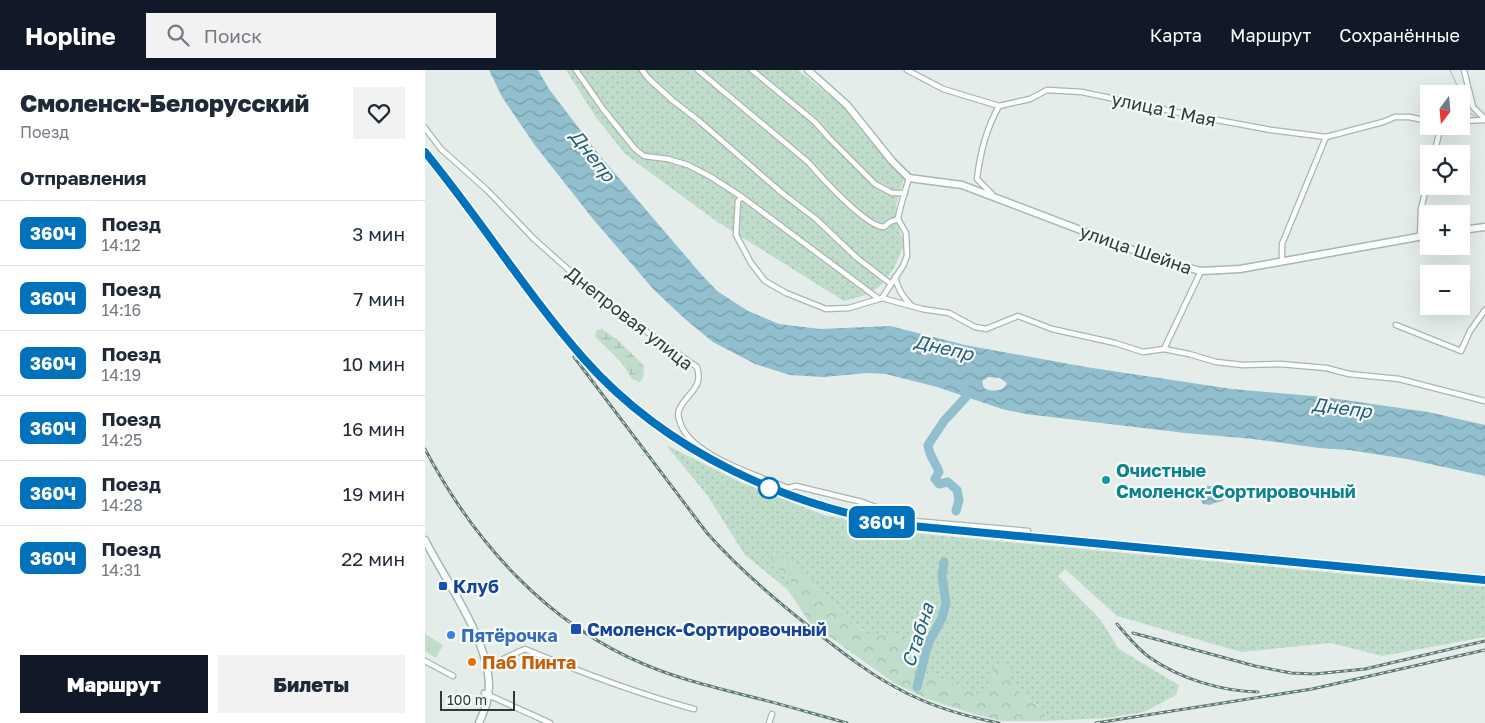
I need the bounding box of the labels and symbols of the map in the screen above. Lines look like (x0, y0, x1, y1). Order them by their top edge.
north arrow (1420, 85, 1470, 135)
street label: улица 1 Мая (1110, 87, 1218, 131)
water label: Днепр (565, 124, 621, 187)
street label: улица Шейна (1077, 220, 1195, 278)
street label: Днепровая улица (562, 262, 698, 374)
water label: Днепр (911, 329, 977, 365)
water label: Днепр (1310, 392, 1374, 422)
place label: Очистные Смоленск-Сортировочный (1116, 459, 1356, 502)
marker: Очистные Смоленск-Сортировочный (1100, 474, 1112, 486)
unlabelled marker (758, 477, 780, 499)
line badge: 360Ч (847, 506, 917, 538)
place label: Клуб (453, 575, 499, 597)
marker: Клуб (437, 580, 449, 592)
water label: Стабна (896, 599, 939, 670)
place label: Смоленск-Сортировочный (587, 618, 827, 640)
marker: Смоленск-Сортировочный (569, 622, 583, 636)
place label: Пятёрочка (461, 624, 558, 646)
marker: Пятёрочка (445, 629, 457, 641)
place label: Паб Пинта (482, 651, 576, 673)
marker: Паб Пинта (466, 656, 478, 668)
scale bar (440, 688, 515, 711)

